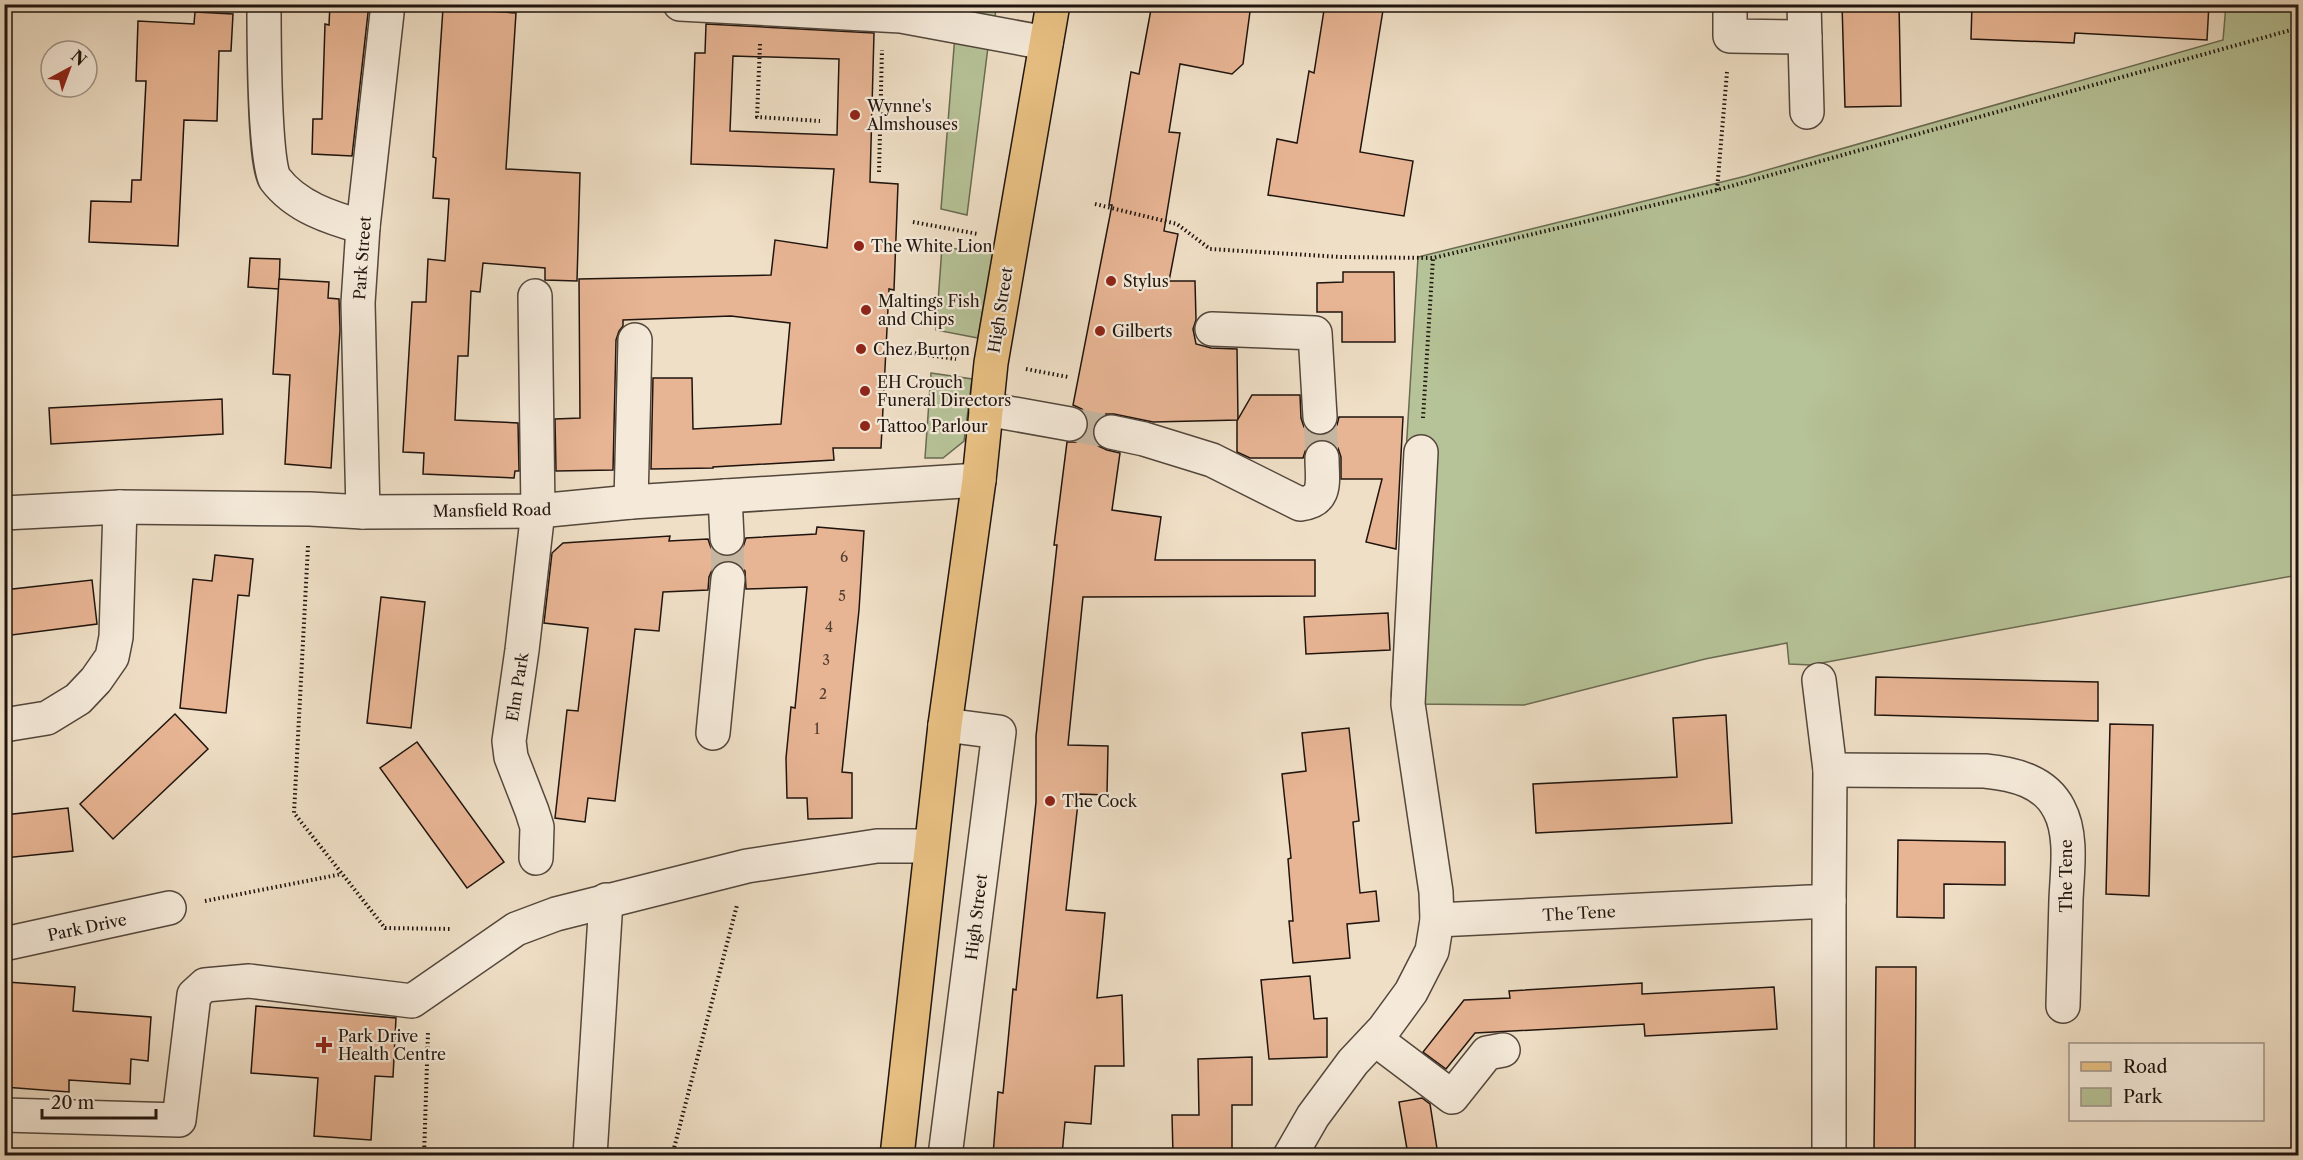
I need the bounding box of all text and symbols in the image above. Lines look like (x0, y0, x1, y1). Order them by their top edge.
north arrow (39, 39, 99, 99)
text: N (67, 46, 91, 70)
place label: Wynne's Almshouses (866, 96, 958, 134)
marker: Wynne's Almshouses (848, 108, 862, 122)
street label: Park Street (349, 215, 375, 301)
place label: The White Lion (871, 236, 993, 256)
marker: The White Lion (852, 239, 866, 253)
street label: High Street (983, 265, 1017, 354)
place label: Stylus (1123, 271, 1169, 291)
marker: Stylus (1104, 274, 1118, 288)
place label: Maltings Fish and Chips (878, 291, 980, 329)
marker: Maltings Fish and Chips (859, 303, 873, 317)
place label: Gilberts (1112, 321, 1173, 341)
marker: Gilberts (1093, 324, 1107, 338)
place label: Chez Burton (873, 339, 970, 359)
marker: Chez Burton (854, 342, 868, 356)
place label: EH Crouch Funeral Directors (877, 372, 1011, 410)
marker: EH Crouch Funeral Directors (858, 384, 872, 398)
place label: Tattoo Parlour (877, 416, 988, 436)
marker: Tattoo Parlour (858, 419, 872, 433)
street label: Mansfield Road (432, 499, 552, 521)
house number: 6 (840, 548, 848, 566)
house number: 5 (838, 587, 846, 605)
house number: 4 (825, 618, 833, 636)
street label: Elm Park (502, 650, 532, 723)
house number: 3 (822, 651, 830, 669)
house number: 2 (819, 685, 827, 703)
house number: 1 (814, 720, 820, 738)
place label: The Cock (1062, 791, 1138, 811)
marker: The Cock (1043, 794, 1057, 808)
street label: The Tene (2056, 839, 2076, 913)
street label: High Street (961, 872, 991, 961)
street label: The Tene (1542, 901, 1616, 925)
street label: Park Drive (46, 909, 128, 945)
place label: Park Drive Health Centre (338, 1026, 446, 1064)
marker: Park Drive Health Centre (315, 1036, 333, 1054)
legend (2069, 1043, 2264, 1121)
text: Road (2123, 1056, 2168, 1078)
scale bar (42, 1082, 156, 1120)
text: Park (2123, 1086, 2164, 1108)
text: 20 m (51, 1092, 95, 1114)

